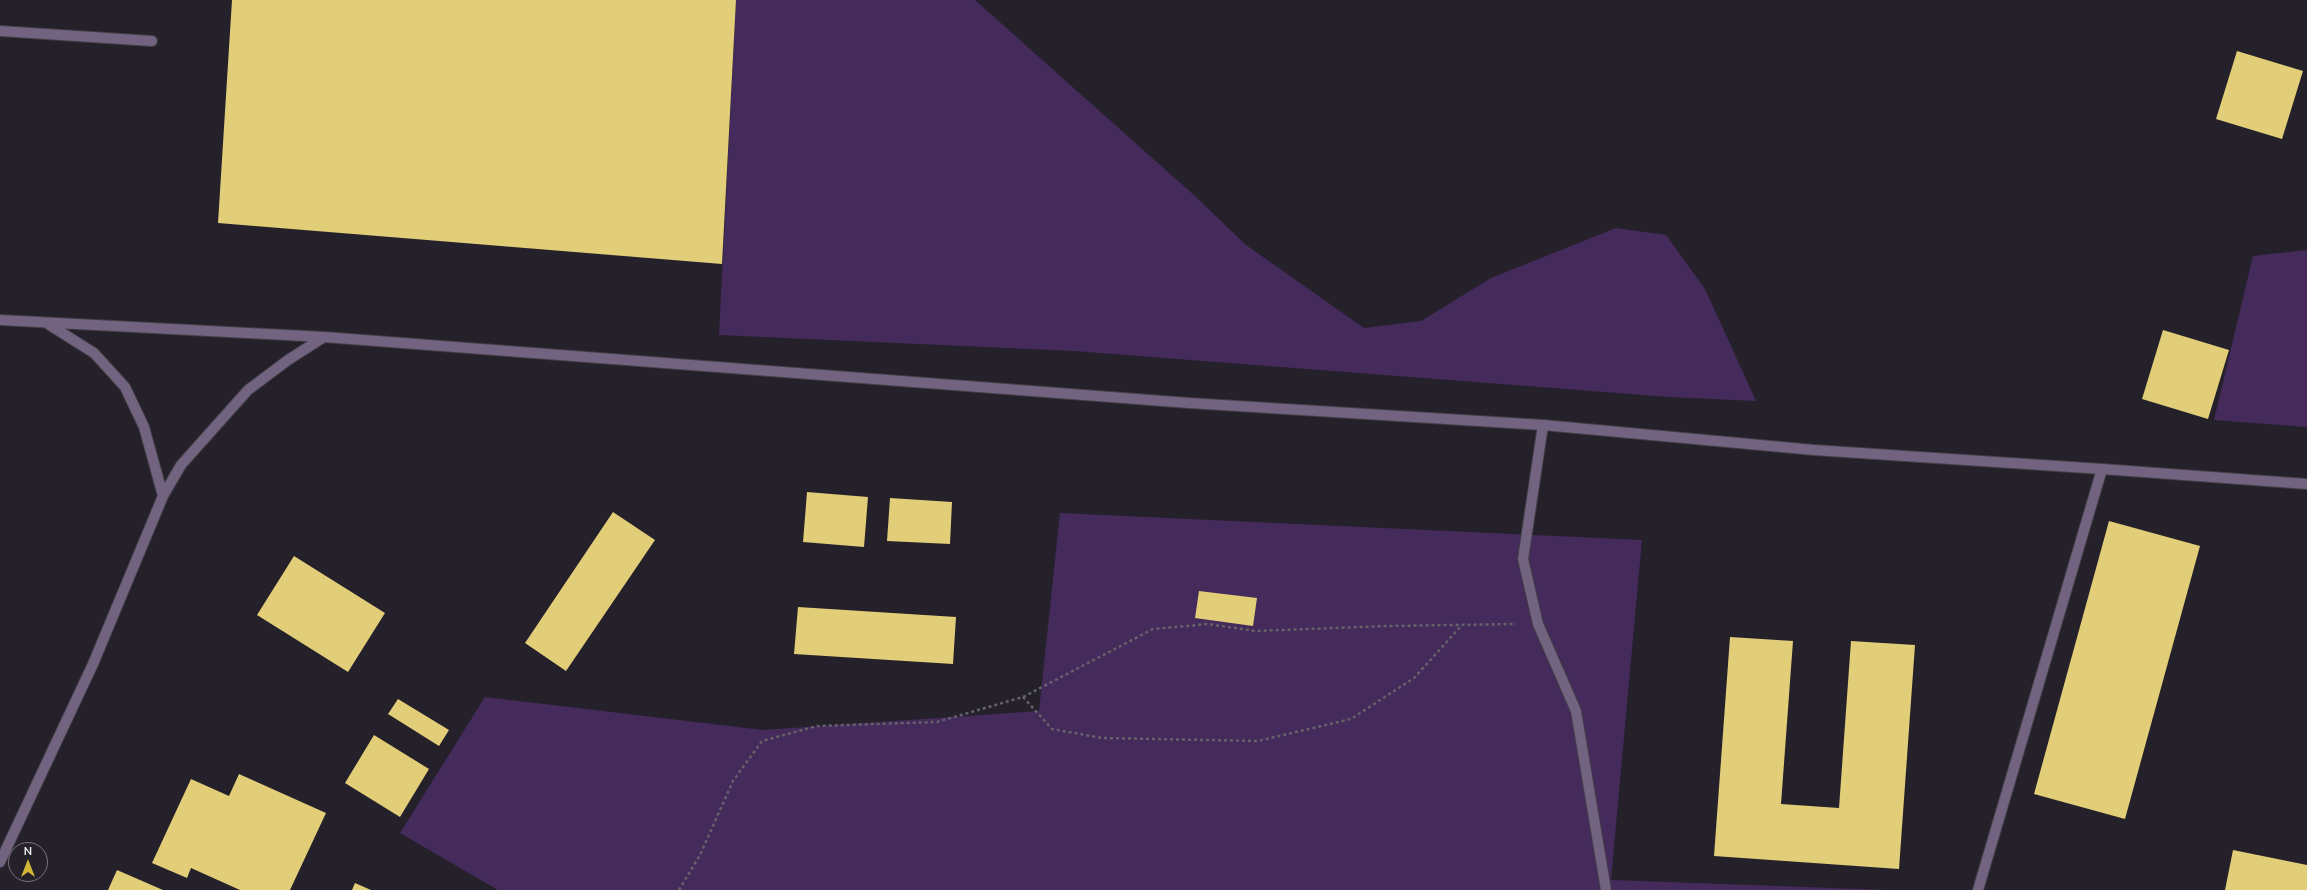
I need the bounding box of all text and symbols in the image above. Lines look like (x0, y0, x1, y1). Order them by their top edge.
north arrow (8, 842, 48, 882)
text: N (24, 844, 32, 858)

